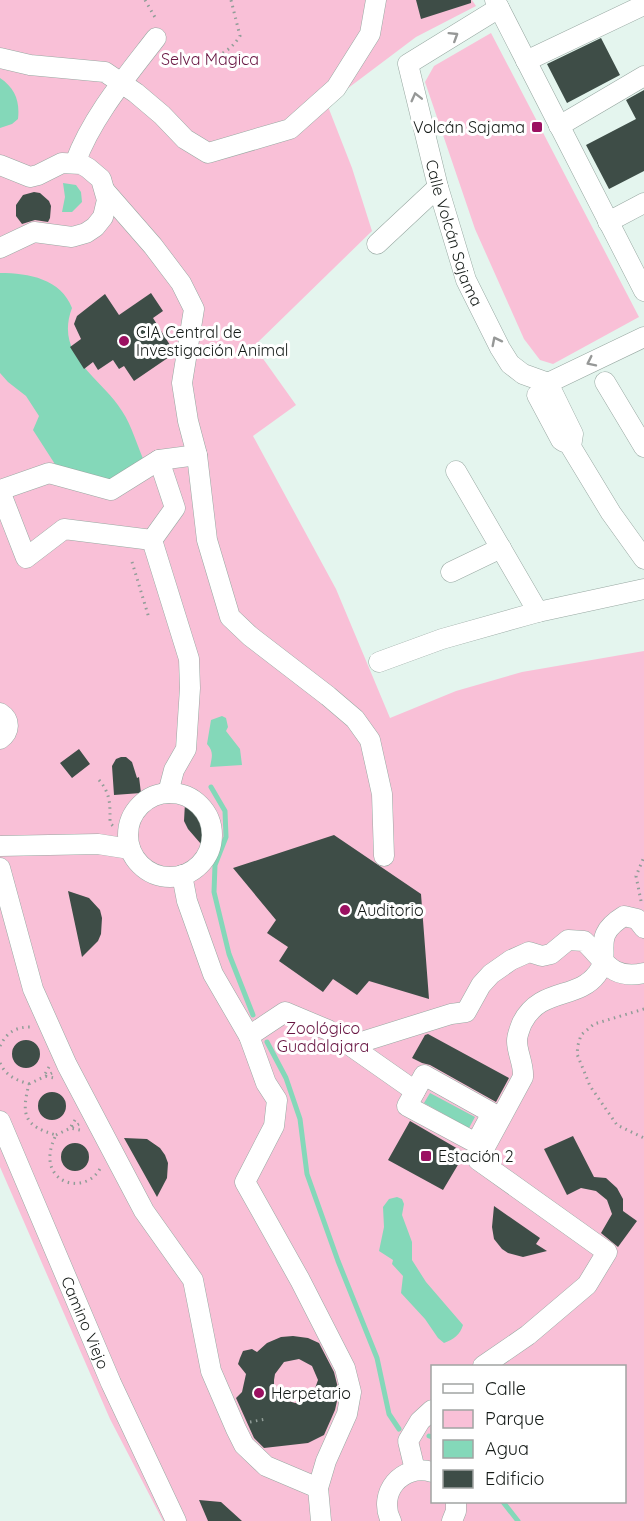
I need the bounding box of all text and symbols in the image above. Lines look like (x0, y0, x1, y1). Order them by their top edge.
one-way arrow (447, 33, 458, 44)
park label: Selva Magica (161, 49, 259, 69)
one-way arrow (411, 92, 424, 102)
place label: Volcán Sajama (413, 117, 525, 137)
marker: Volcán Sajama (530, 120, 544, 134)
street label: Calle Volcán Sajama (422, 158, 487, 309)
place label: CIA Central de Investigación Animal (136, 322, 289, 360)
marker: CIA Central de Investigación Animal (117, 334, 131, 348)
one-way arrow (492, 337, 504, 348)
one-way arrow (587, 355, 598, 367)
place label: Auditorio (357, 900, 424, 920)
marker: Auditorio (338, 903, 352, 917)
park label: Zoológico Guadalajara (277, 1018, 369, 1056)
place label: Estación 2 (438, 1146, 514, 1166)
marker: Estación 2 (419, 1149, 433, 1163)
street label: Camino Viejo (57, 1273, 114, 1372)
legend (431, 1365, 626, 1503)
text: Calle (485, 1377, 526, 1400)
place label: Herpetario (271, 1383, 351, 1403)
marker: Herpetario (252, 1386, 266, 1400)
text: Parque (485, 1407, 544, 1430)
text: Agua (485, 1437, 529, 1460)
text: Edificio (485, 1467, 544, 1490)

